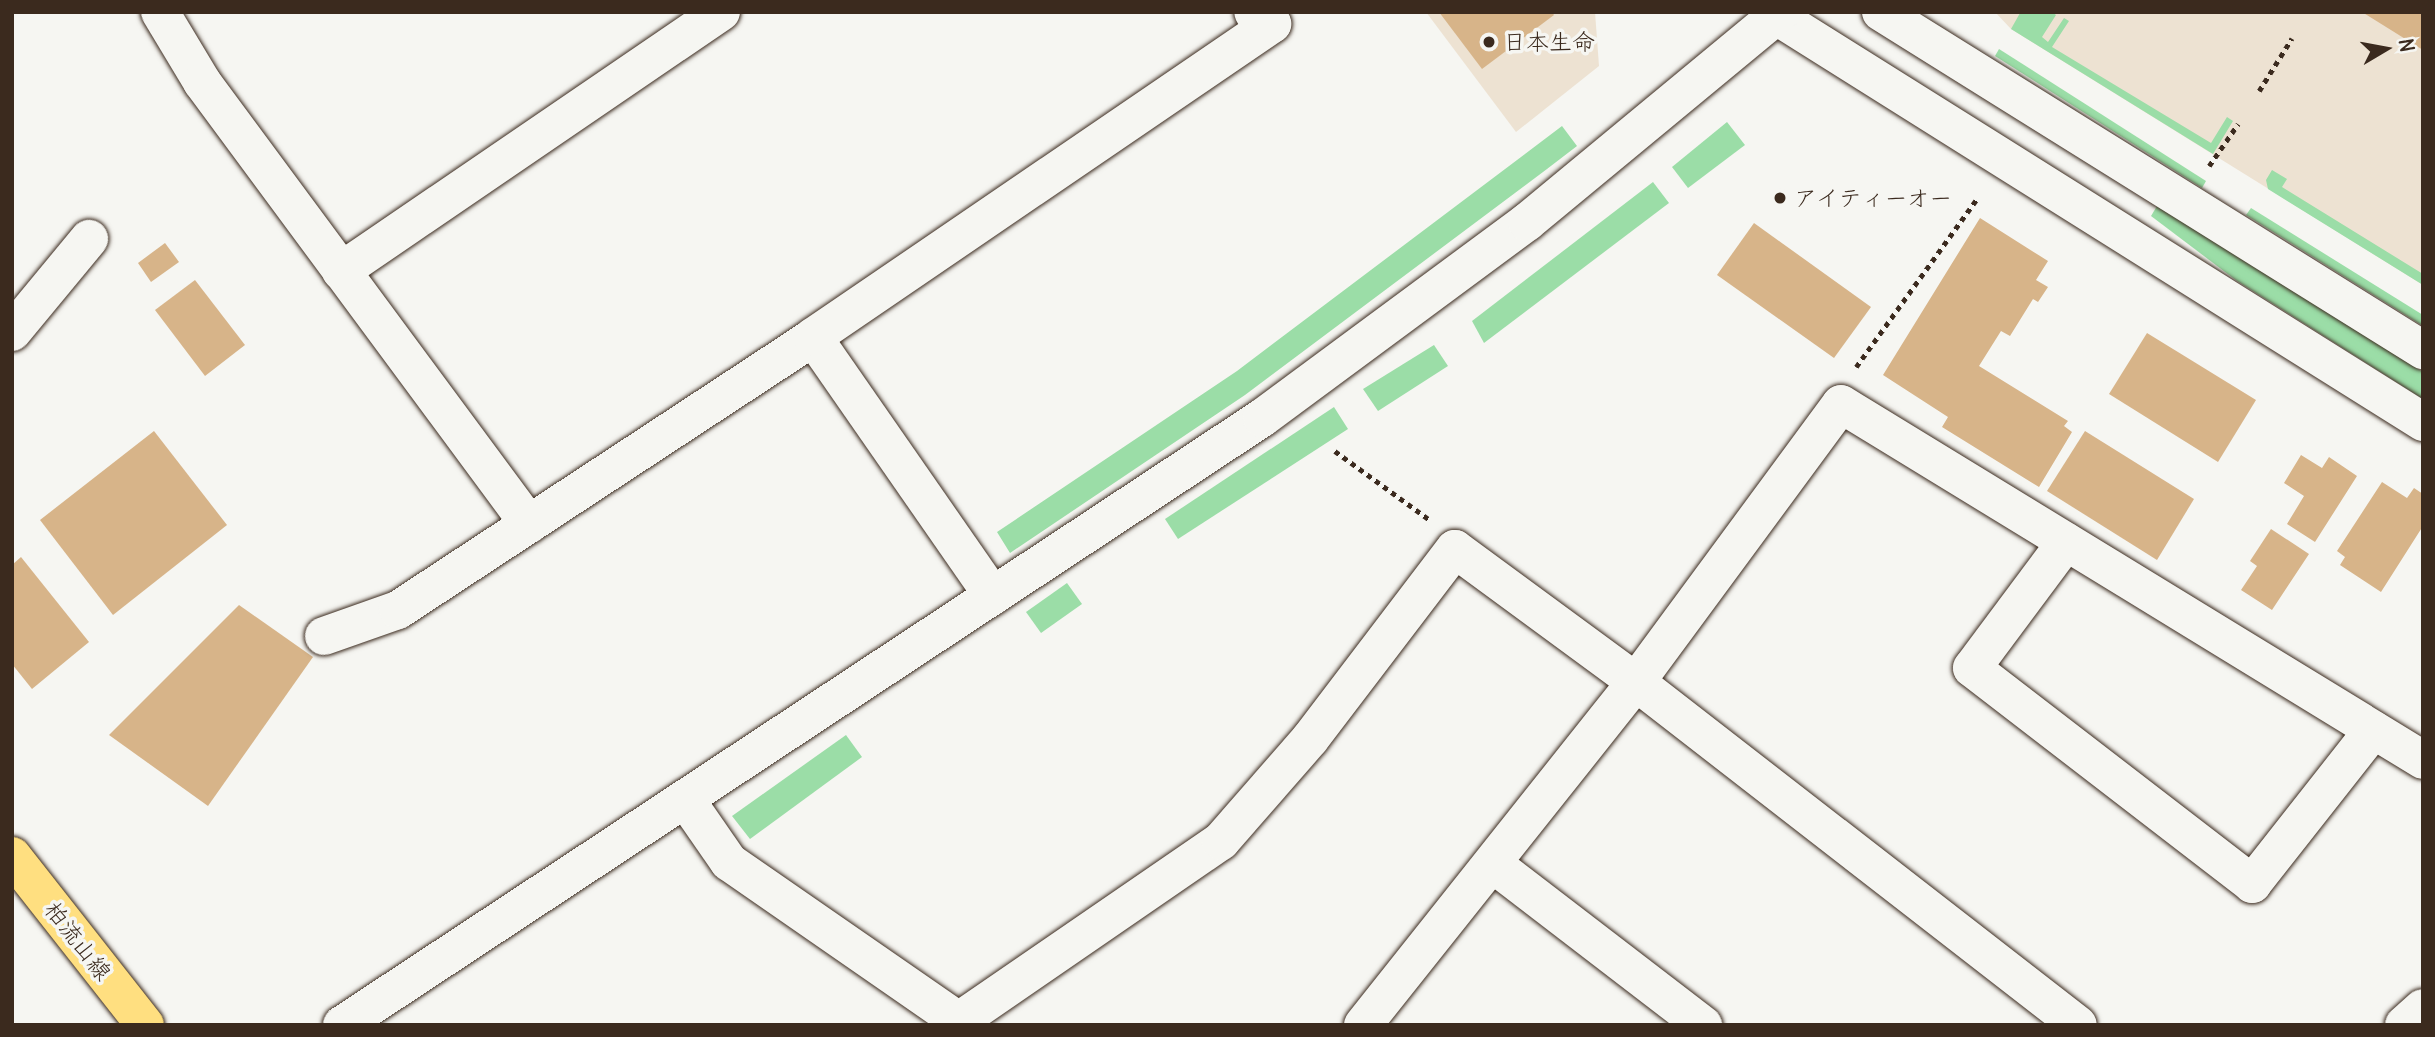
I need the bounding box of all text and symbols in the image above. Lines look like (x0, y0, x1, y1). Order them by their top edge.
north arrow (2351, 14, 2421, 84)
place label: 日本生命 (1503, 28, 1595, 56)
marker: 日本生命 (1481, 34, 1497, 50)
text: N (2394, 37, 2420, 54)
place label: アイティーオー (1794, 184, 1955, 212)
marker: アイティーオー (1772, 190, 1788, 206)
street label: 柏流山線 (39, 896, 117, 986)

